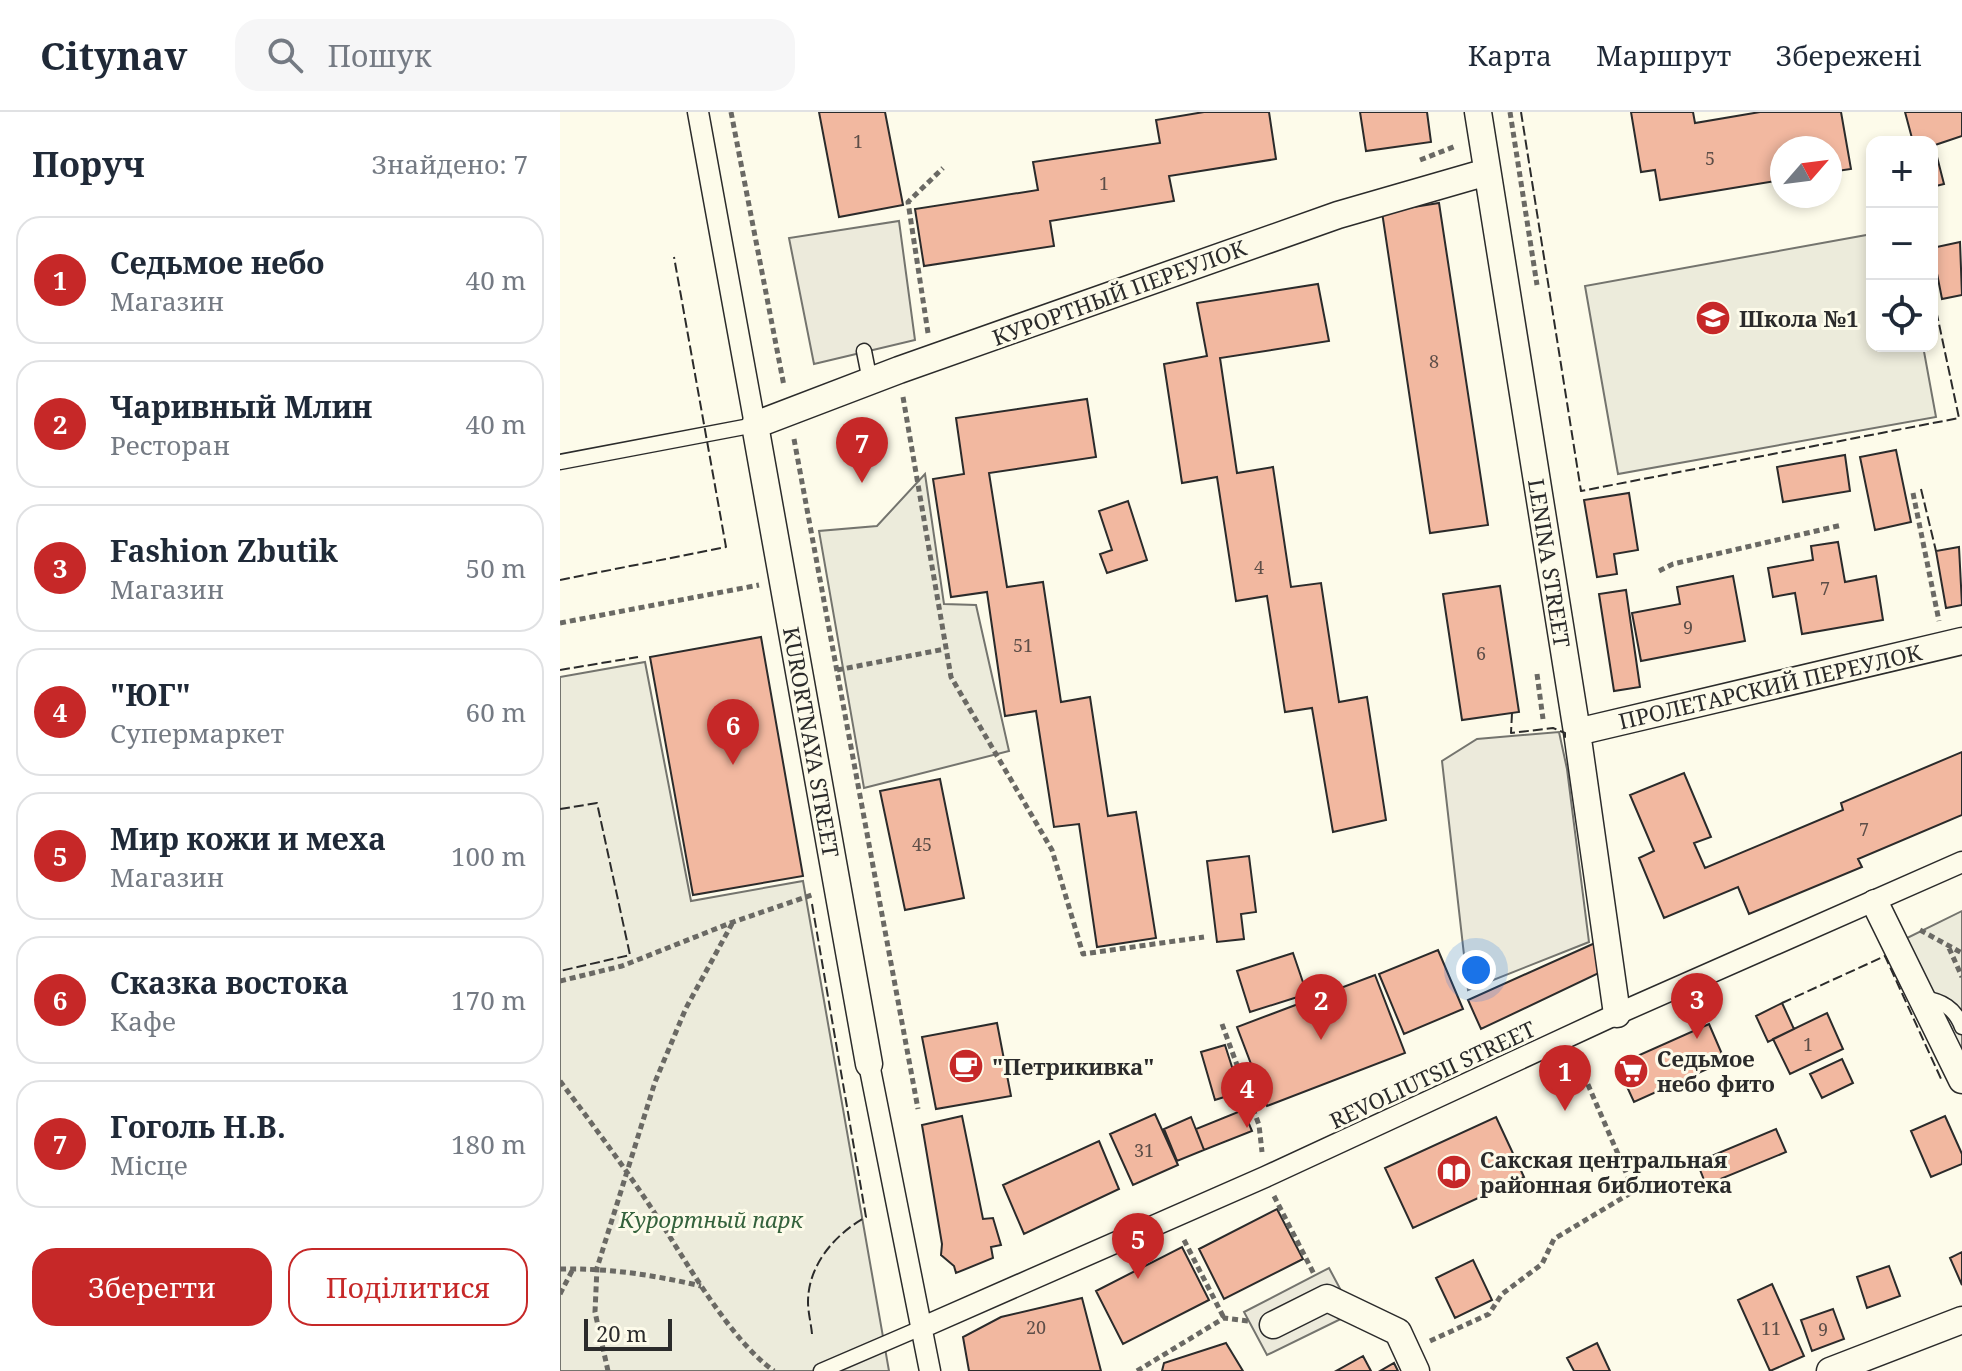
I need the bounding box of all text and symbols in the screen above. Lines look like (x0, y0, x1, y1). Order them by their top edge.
search box (235, 19, 795, 91)
text: Citynav (40, 29, 187, 81)
icon: search (263, 33, 307, 77)
text: Пошук (327, 35, 431, 76)
text: Карта (1468, 36, 1552, 74)
text: Маршрут (1596, 36, 1731, 74)
text: Збережені (1775, 36, 1922, 74)
house number: 1 (853, 129, 863, 153)
north arrow (1770, 136, 1842, 208)
map controls (1866, 136, 1938, 352)
button: + (1866, 136, 1938, 208)
text: Поруч (32, 141, 145, 187)
text: Знайдено: 7 (372, 146, 528, 182)
house number: 5 (1705, 146, 1715, 170)
house number: 1 (1099, 171, 1109, 195)
button: − (1866, 208, 1938, 280)
street label: КУРОРТНЫЙ ПЕРЕУЛОК (988, 232, 1251, 352)
text: Седьмое небо (110, 242, 324, 283)
text: 1 (53, 262, 67, 298)
text: 40 m (466, 262, 526, 298)
button: locate (1866, 280, 1938, 352)
text: Магазин (110, 283, 224, 319)
school or university icon: Школа №1 (1694, 299, 1732, 337)
place label: Школа №1 (1739, 303, 1859, 333)
house number: 8 (1429, 349, 1439, 373)
text: Чаривный Млин (110, 386, 372, 427)
text: 2 (53, 406, 67, 442)
text: 40 m (466, 406, 526, 442)
pin: 7 (836, 417, 888, 483)
text: Ресторан (110, 427, 230, 463)
street label: LENINA STREET (1522, 476, 1578, 650)
text: Fashion Zbutik (110, 530, 338, 571)
text: 3 (53, 550, 67, 586)
text: 50 m (466, 550, 526, 586)
house number: 4 (1254, 555, 1264, 579)
text: Магазин (110, 571, 224, 607)
house number: 7 (1820, 576, 1830, 600)
house number: 9 (1683, 615, 1693, 639)
street label: KURORTNAYA STREET (777, 624, 847, 860)
house number: 51 (1013, 633, 1033, 657)
street label: ПРОЛЕТАРСКИЙ ПЕРЕУЛОК (1615, 636, 1925, 736)
house number: 6 (1476, 641, 1486, 665)
text: "ЮГ" (110, 674, 191, 715)
text: 4 (53, 694, 67, 730)
text: 60 m (466, 694, 526, 730)
pin: 6 (707, 699, 759, 765)
text: Супермаркет (110, 715, 284, 751)
house number: 7 (1859, 817, 1869, 841)
text: Мир кожи и меха (110, 818, 386, 859)
house number: 45 (912, 832, 932, 856)
text: 5 (53, 838, 67, 874)
text: 100 m (451, 838, 526, 874)
text: Магазин (110, 859, 224, 895)
your location (1456, 950, 1496, 990)
text: Сказка востока (110, 962, 349, 1003)
pin: 3 (1671, 973, 1723, 1039)
pin: 2 (1295, 974, 1347, 1040)
text: 6 (53, 982, 67, 1018)
text: 170 m (451, 982, 526, 1018)
text: Кафе (110, 1003, 176, 1039)
street label: REVOLIUTSII STREET (1324, 1013, 1540, 1135)
house number: 1 (1803, 1032, 1813, 1056)
place label: Седьмое небо фито (1657, 1043, 1775, 1098)
pin: 1 (1539, 1045, 1591, 1111)
cafe icon: "Петрикивка" (947, 1047, 985, 1085)
place label: "Петрикивка" (992, 1051, 1154, 1081)
supermarket icon: Седьмое небо фито (1612, 1052, 1650, 1090)
pin: 4 (1221, 1062, 1273, 1128)
text: Гоголь Н.В. (110, 1106, 286, 1147)
text: 7 (53, 1126, 67, 1162)
text: 180 m (451, 1126, 526, 1162)
house number: 31 (1134, 1138, 1154, 1162)
place label: Сакская центральная районная библиотека (1480, 1144, 1732, 1199)
text: Місце (110, 1147, 188, 1183)
library icon: Сакская центральная районная библиотека (1435, 1153, 1473, 1191)
park label: Курортный парк (618, 1204, 803, 1234)
pin: 5 (1112, 1213, 1164, 1279)
button: Зберегти (32, 1248, 272, 1326)
button: Поділитися (288, 1248, 528, 1326)
scale bar (584, 1315, 672, 1351)
house number: 20 (1026, 1315, 1046, 1339)
house number: 11 (1761, 1316, 1781, 1340)
house number: 9 (1818, 1317, 1828, 1341)
text: 20 m (596, 1318, 647, 1348)

